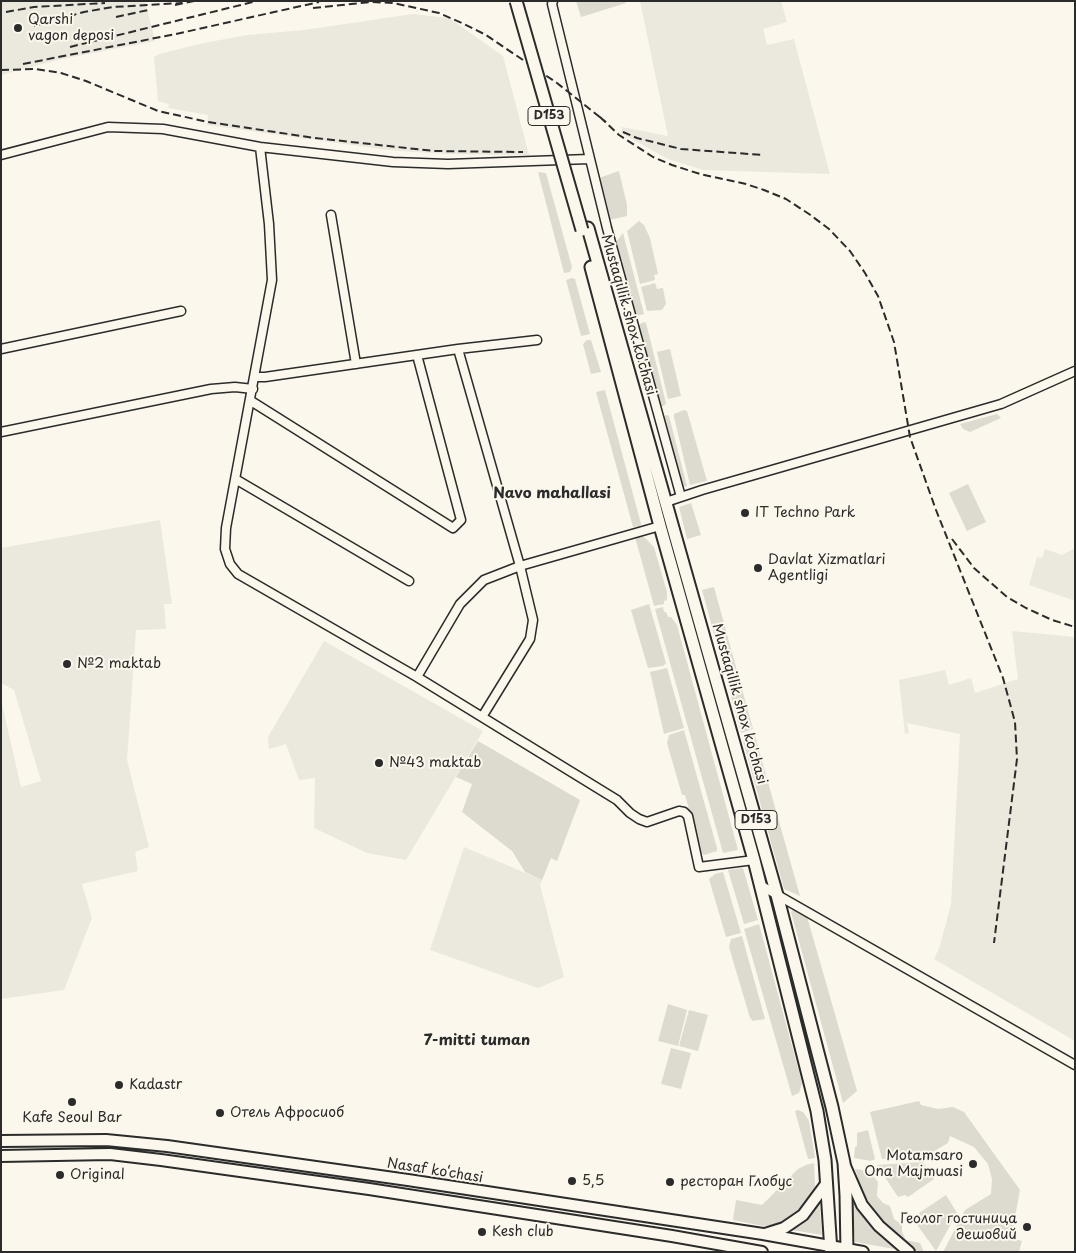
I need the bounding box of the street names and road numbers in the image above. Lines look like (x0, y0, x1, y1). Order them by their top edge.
road number: D153 (528, 106, 570, 125)
street label: Mustaqillik shox ko'chasi (597, 233, 659, 397)
street label: Mustaqillik shox ko'chasi (708, 622, 770, 786)
road number: D153 (735, 810, 777, 830)
street label: Nasaf ko‘chasi (386, 1155, 484, 1187)

